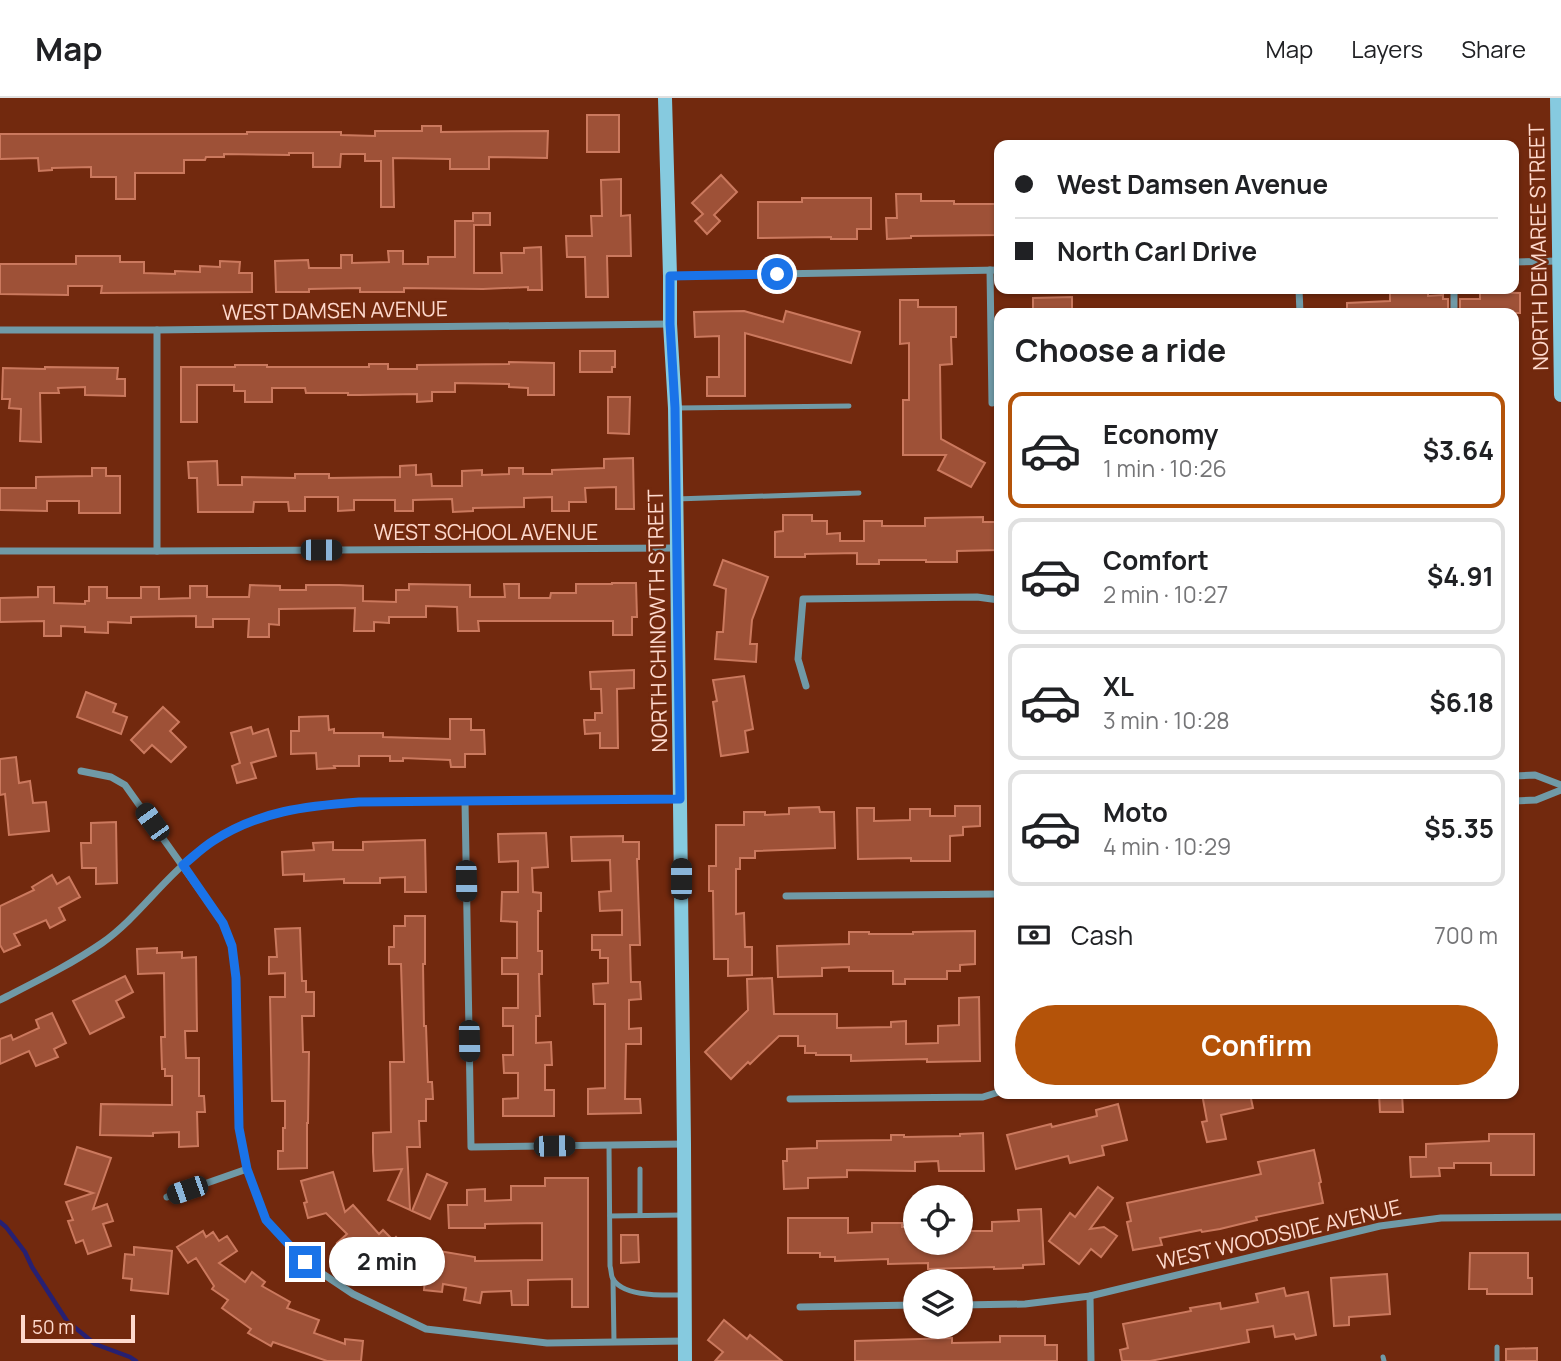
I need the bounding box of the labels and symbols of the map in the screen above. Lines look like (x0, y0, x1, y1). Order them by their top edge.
street label: NORTH DEMAREE STREET (1522, 123, 1554, 371)
route start (761, 258, 793, 290)
street label: WEST DAMSEN AVENUE (222, 294, 448, 326)
street label: NORTH CHINOWTH STREET (641, 489, 673, 753)
street label: WEST SCHOOL AVENUE (374, 518, 598, 546)
car (301, 540, 343, 561)
car (132, 799, 173, 845)
car (671, 858, 692, 900)
car (456, 860, 477, 902)
car (459, 1020, 480, 1062)
car (533, 1135, 576, 1157)
car (164, 1173, 211, 1207)
street label: WEST WOODSIDE AVENUE (1154, 1192, 1404, 1276)
callout: 2 min (330, 1238, 445, 1286)
route end (289, 1246, 321, 1278)
scale bar (21, 1312, 135, 1344)

